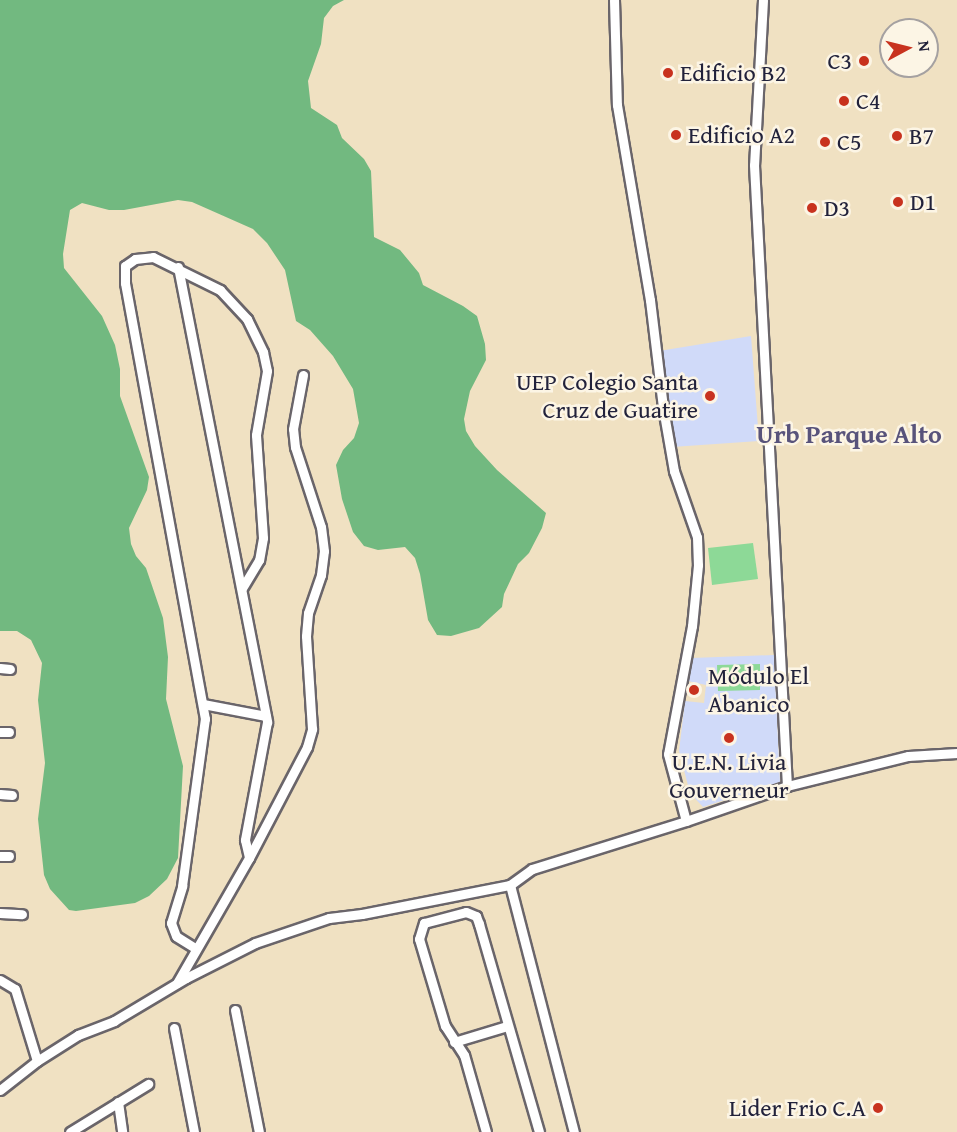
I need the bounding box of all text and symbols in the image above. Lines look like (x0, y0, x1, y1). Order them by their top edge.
north arrow (879, 18, 939, 78)
text: N (912, 39, 937, 53)
place label: C3 (827, 47, 852, 75)
marker: C3 (857, 54, 871, 68)
place label: Edificio B2 (680, 59, 786, 87)
marker: Edificio B2 (661, 66, 675, 80)
place label: C4 (856, 87, 881, 115)
marker: C4 (837, 94, 851, 108)
place label: Edificio A2 (688, 121, 795, 149)
place label: B7 (909, 122, 934, 150)
marker: Edificio A2 (669, 128, 683, 142)
place label: C5 (837, 128, 862, 156)
marker: B7 (890, 129, 904, 143)
marker: C5 (818, 135, 832, 149)
place label: D1 (910, 188, 936, 216)
place label: D3 (824, 194, 850, 222)
marker: D1 (891, 195, 905, 209)
marker: D3 (805, 201, 819, 215)
place label: UEP Colegio Santa Cruz de Guatire (516, 368, 698, 424)
marker: UEP Colegio Santa Cruz de Guatire (703, 389, 717, 403)
district label: Urb Parque Alto (756, 418, 942, 450)
place label: Módulo El Abanico (708, 662, 809, 718)
marker: Módulo El Abanico (685, 681, 703, 699)
marker: U.E.N. Livia Gouverneur (722, 731, 736, 745)
place label: U.E.N. Livia Gouverneur (669, 748, 789, 804)
place label: Lider Frio C.A (729, 1094, 866, 1122)
marker: Lider Frio C.A (871, 1101, 885, 1115)

